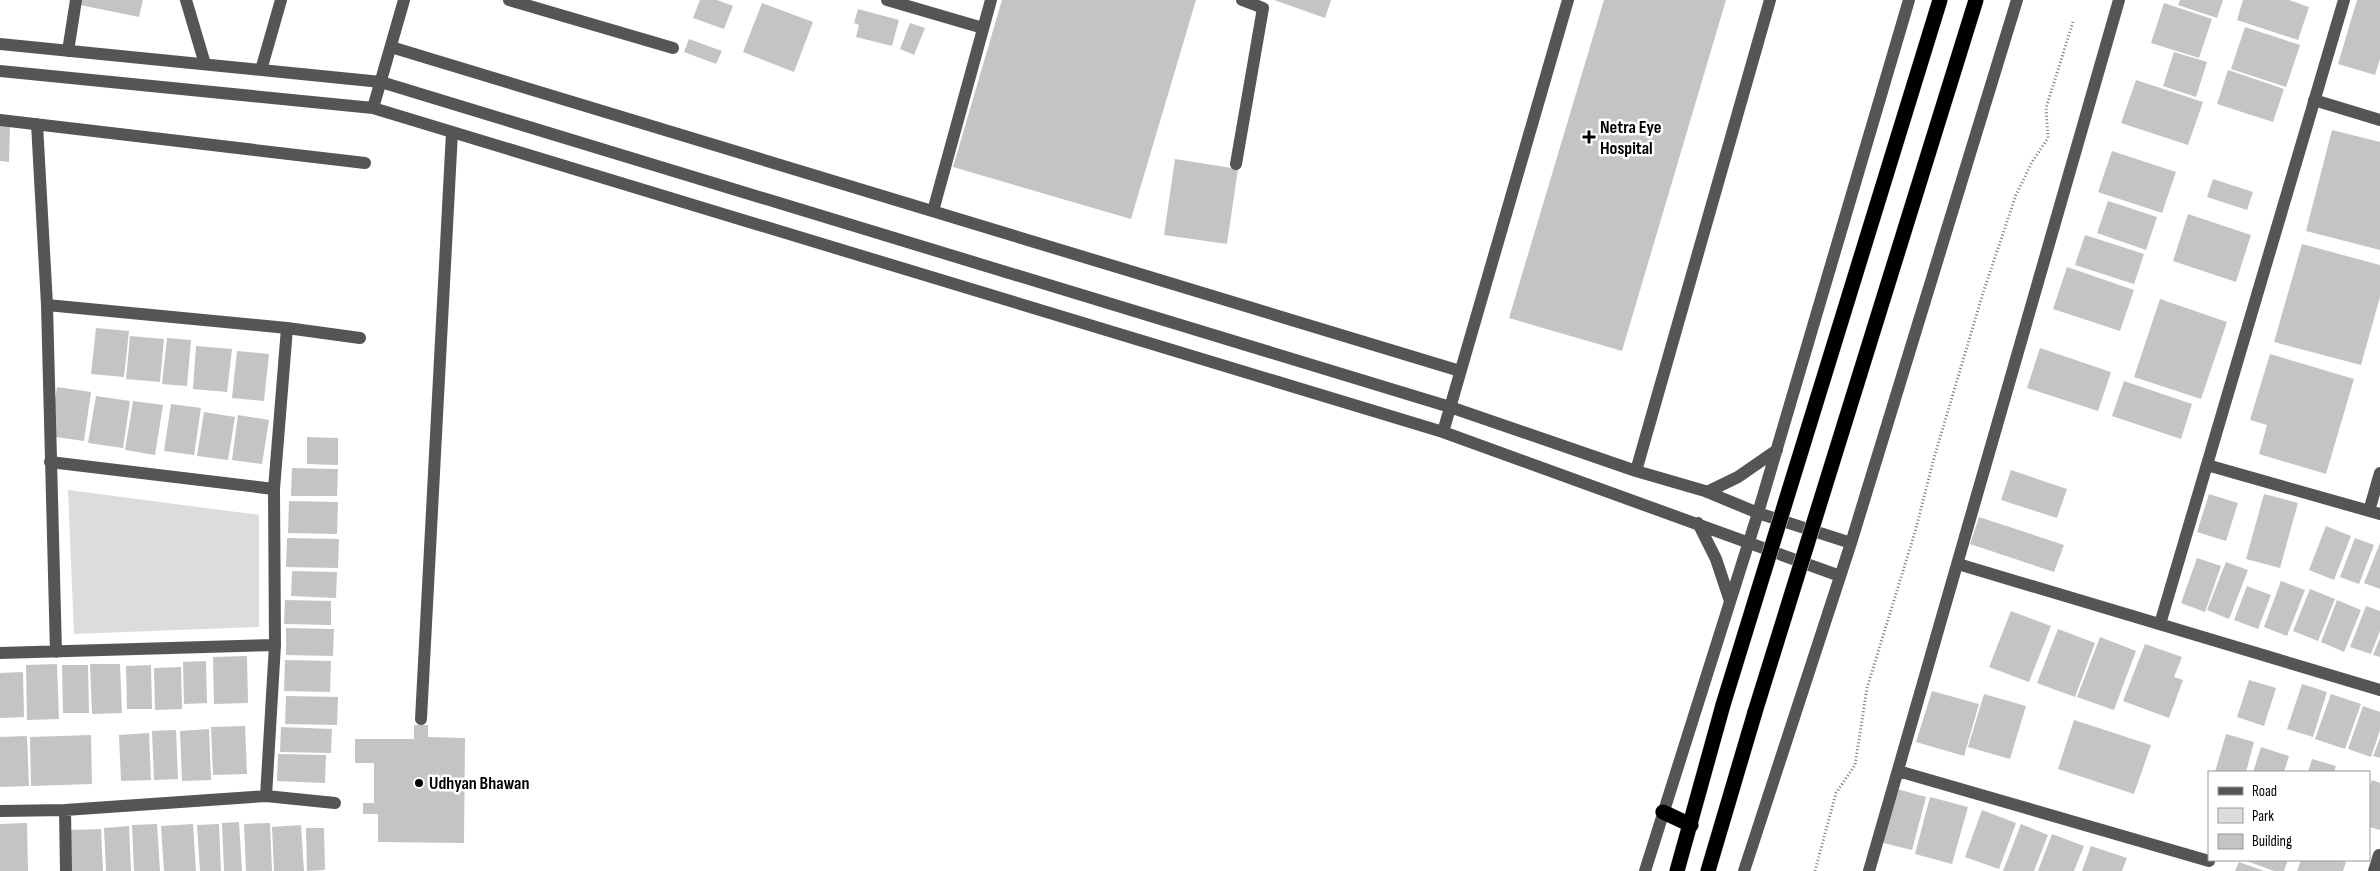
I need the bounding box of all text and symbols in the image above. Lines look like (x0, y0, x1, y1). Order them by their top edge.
place label: Netra Eye Hospital (1600, 117, 1662, 159)
marker: Netra Eye Hospital (1582, 130, 1596, 144)
legend (2208, 771, 2370, 861)
place label: Udhyan Bhawan (429, 773, 529, 794)
marker: Udhyan Bhawan (413, 777, 425, 789)
text: Road (2252, 782, 2277, 801)
text: Park (2252, 807, 2274, 826)
text: Building (2252, 832, 2292, 851)

